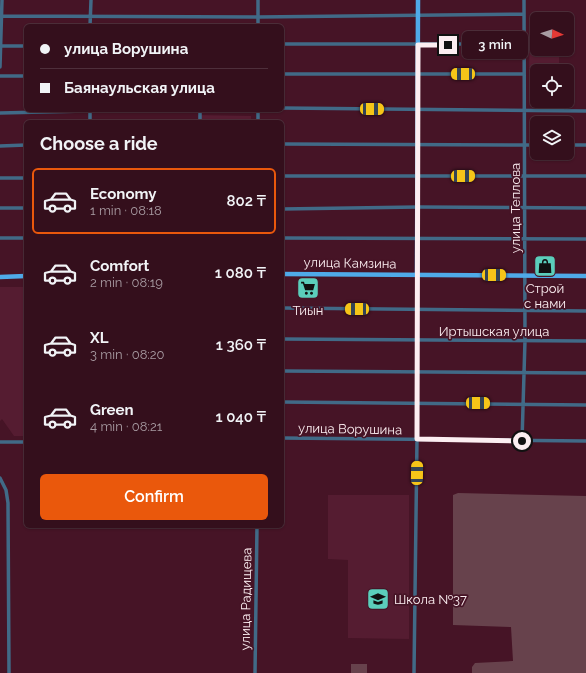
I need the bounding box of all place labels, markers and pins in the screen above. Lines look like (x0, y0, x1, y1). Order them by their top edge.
shop icon: Строй с нами (532, 253, 558, 279)
supermarket icon: Тиын (295, 275, 321, 301)
place label: Строй с нами (524, 281, 566, 311)
place label: Тиын (293, 303, 323, 318)
school or university icon: Школа №37 (365, 586, 391, 612)
place label: Школа №37 (394, 592, 467, 607)

